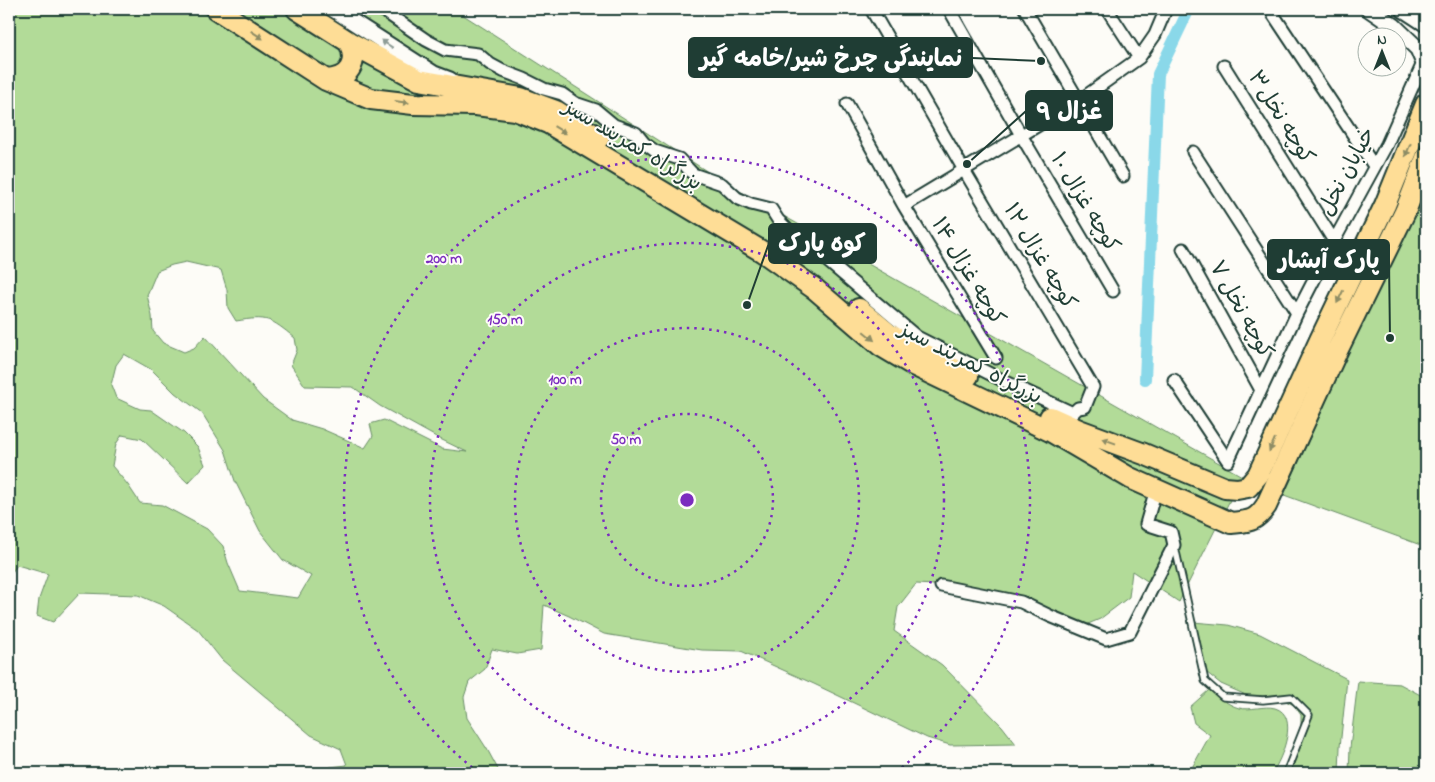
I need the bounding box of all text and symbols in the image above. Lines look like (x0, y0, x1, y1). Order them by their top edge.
north arrow (1358, 28, 1408, 78)
one-way arrow (250, 30, 263, 40)
text: N (1377, 30, 1387, 51)
callout: نمایندگی چرخ شیر/خامه گیر (689, 38, 972, 77)
one-way arrow (381, 39, 394, 48)
text: نمایندگی چرخ شیر/خامه گیر (698, 43, 962, 78)
street label: کوچه نخل۳ (1239, 65, 1321, 171)
street label: بزرگراه کمربند سبز (555, 91, 708, 200)
callout: غزال ۹ (1026, 91, 1112, 130)
text: غزال ۹ (1036, 96, 1102, 131)
one-way arrow (394, 98, 410, 106)
street label: خیابان نخل (1311, 122, 1385, 222)
one-way arrow (553, 125, 566, 134)
one-way arrow (1404, 142, 1412, 157)
street label: کوچه غزال ۱۰ (1041, 147, 1127, 259)
street label: کوچه غزال ۱۲ (994, 197, 1084, 317)
street label: کوچه غزال ۱۴ (922, 212, 1012, 332)
callout: کوه پارک (769, 224, 876, 263)
text: کوه پارک (778, 228, 866, 263)
callout: پارک آبشار (1268, 240, 1389, 279)
text: پارک آبشار (1277, 245, 1380, 280)
text: 200 m (425, 248, 462, 270)
street label: کوچه نخل ۷ (1200, 255, 1280, 365)
one-way arrow (1336, 290, 1344, 304)
text: 150 m (487, 309, 523, 331)
street label: بزرگراه کمربند سبز (891, 313, 1047, 414)
one-way arrow (863, 330, 876, 341)
text: 100 m (548, 369, 582, 391)
text: 50 m (611, 429, 642, 451)
one-way arrow (1101, 437, 1116, 445)
one-way arrow (1268, 438, 1276, 452)
centre of rings (678, 491, 696, 509)

